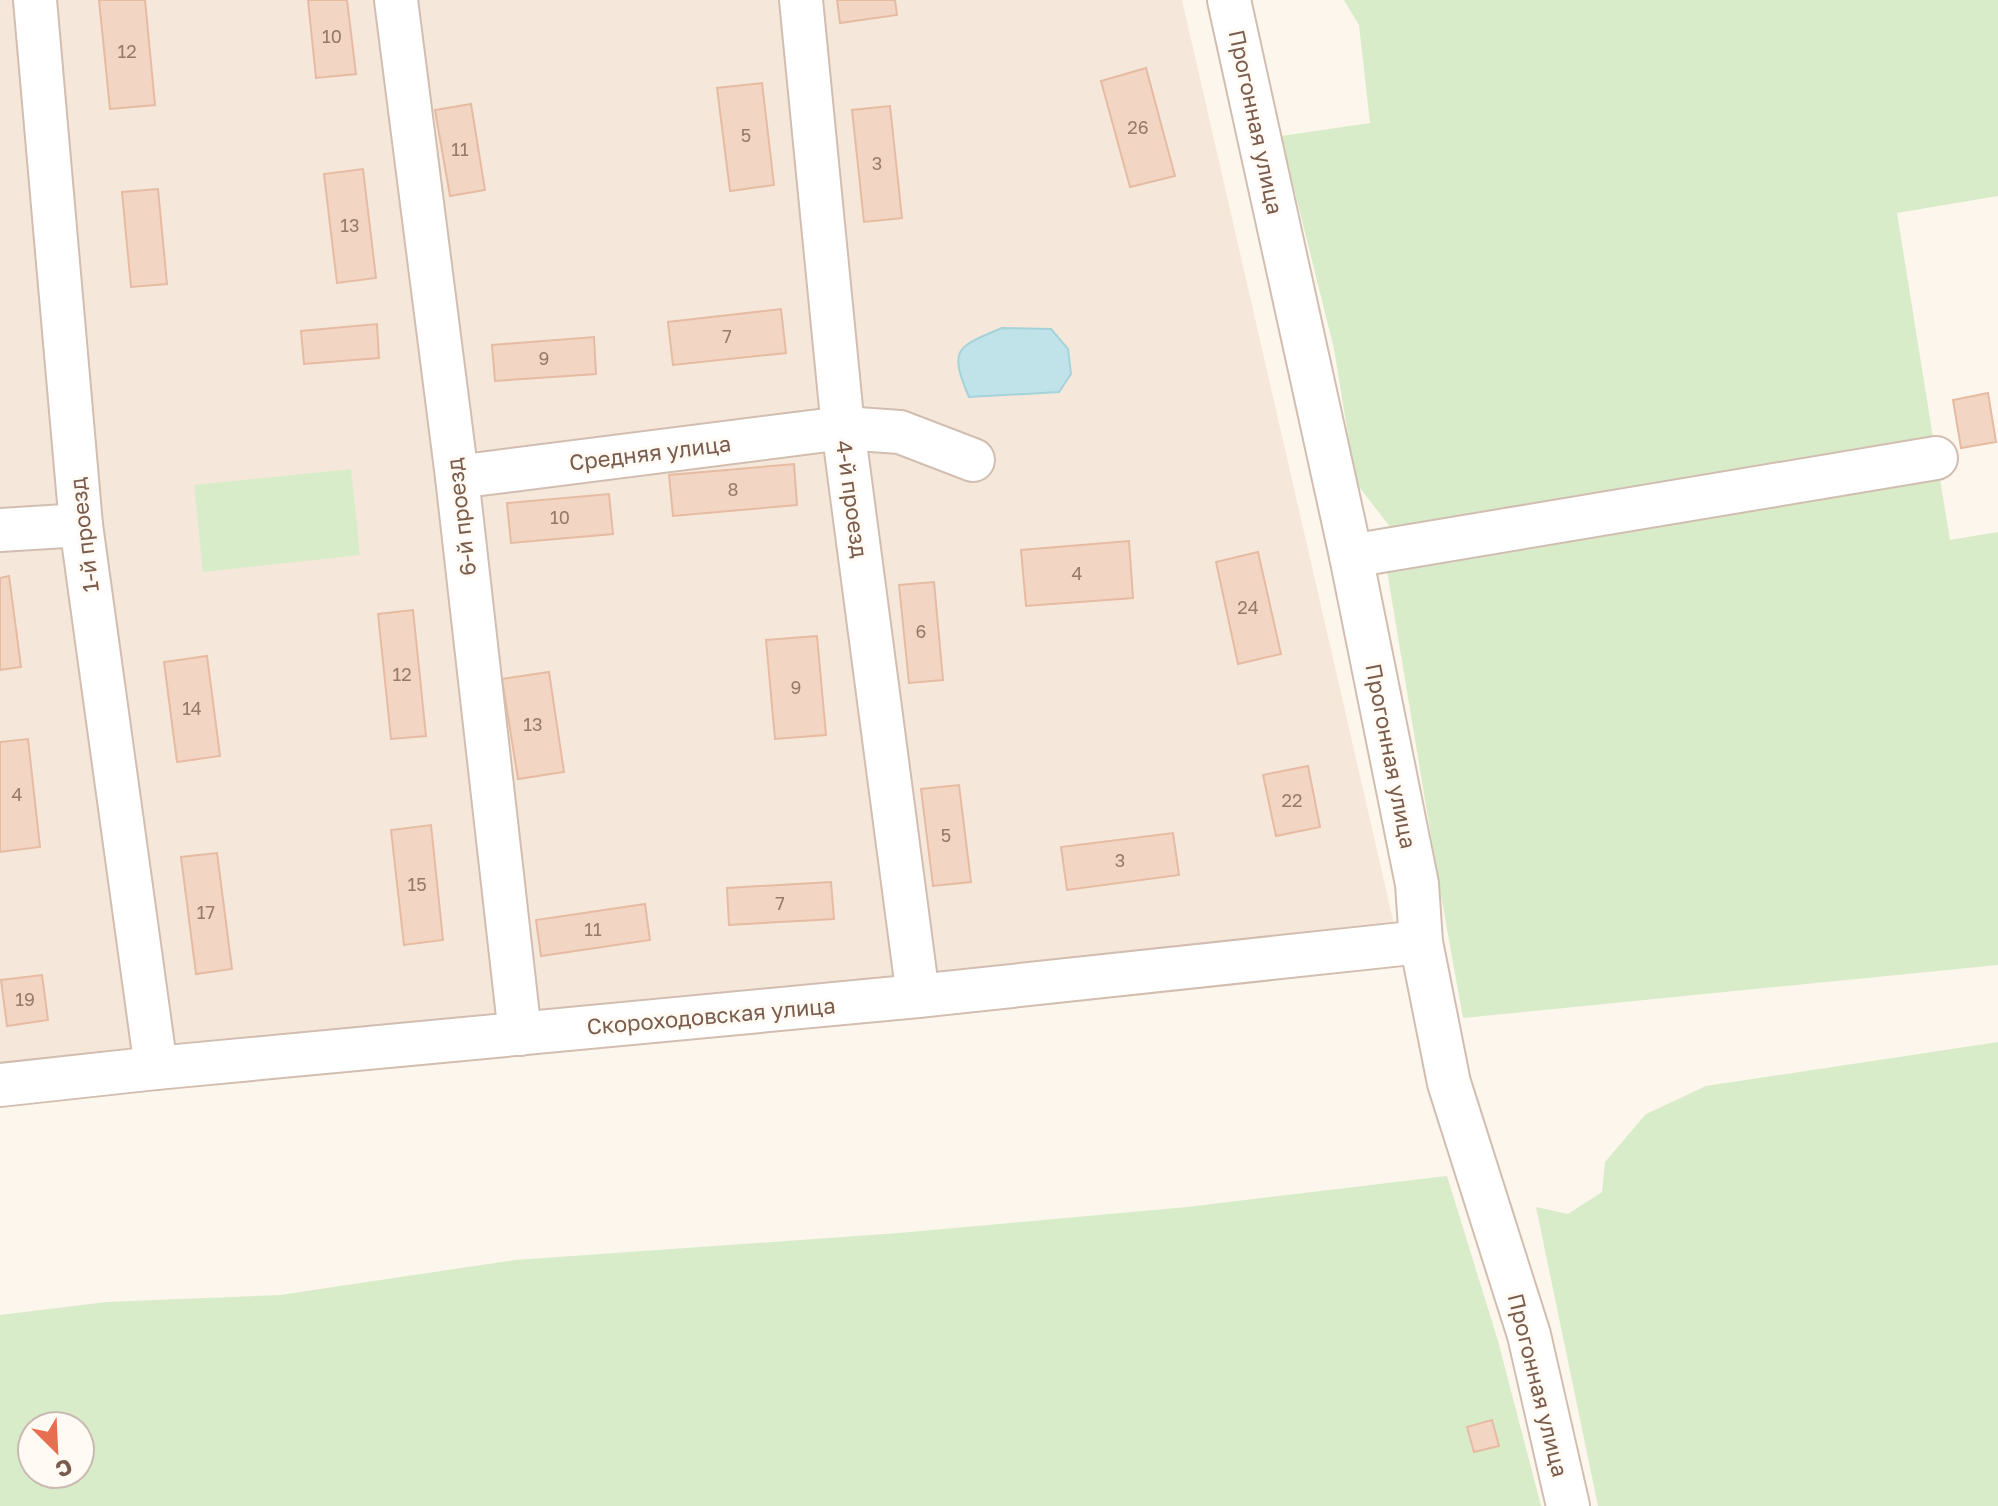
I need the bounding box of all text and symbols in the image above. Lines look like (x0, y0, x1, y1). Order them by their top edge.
house number: 10 (322, 25, 342, 47)
street label: Прогонная улица (1224, 27, 1289, 217)
house number: 12 (117, 40, 137, 62)
house number: 26 (1127, 116, 1149, 138)
house number: 5 (741, 124, 751, 146)
house number: 11 (451, 138, 469, 160)
house number: 3 (872, 152, 882, 174)
house number: 13 (340, 214, 360, 236)
house number: 7 (722, 325, 732, 347)
house number: 9 (539, 347, 549, 369)
street label: Средняя улица (567, 429, 732, 476)
street label: 4-й проезд (831, 438, 874, 559)
street label: 6-й проезд (440, 457, 481, 577)
street label: 1-й проезд (63, 476, 104, 594)
house number: 8 (728, 478, 738, 500)
house number: 10 (550, 506, 570, 528)
house number: 4 (1072, 562, 1083, 584)
house number: 24 (1237, 596, 1259, 618)
house number: 6 (916, 620, 926, 642)
street label: Прогонная улица (1360, 661, 1423, 851)
house number: 12 (392, 663, 412, 685)
house number: 9 (791, 676, 801, 698)
house number: 14 (182, 697, 202, 719)
house number: 13 (523, 713, 543, 735)
house number: 4 (12, 783, 23, 805)
house number: 22 (1282, 789, 1302, 811)
house number: 5 (941, 824, 951, 846)
house number: 3 (1115, 849, 1125, 871)
house number: 15 (407, 873, 427, 895)
house number: 7 (775, 892, 785, 914)
house number: 17 (197, 901, 215, 923)
house number: 11 (584, 918, 602, 940)
house number: 19 (15, 988, 35, 1010)
street label: Скороходовская улица (585, 991, 836, 1040)
street label: Прогонная улица (1503, 1290, 1574, 1479)
north arrow (16, 1410, 96, 1490)
text: С (52, 1453, 77, 1484)

